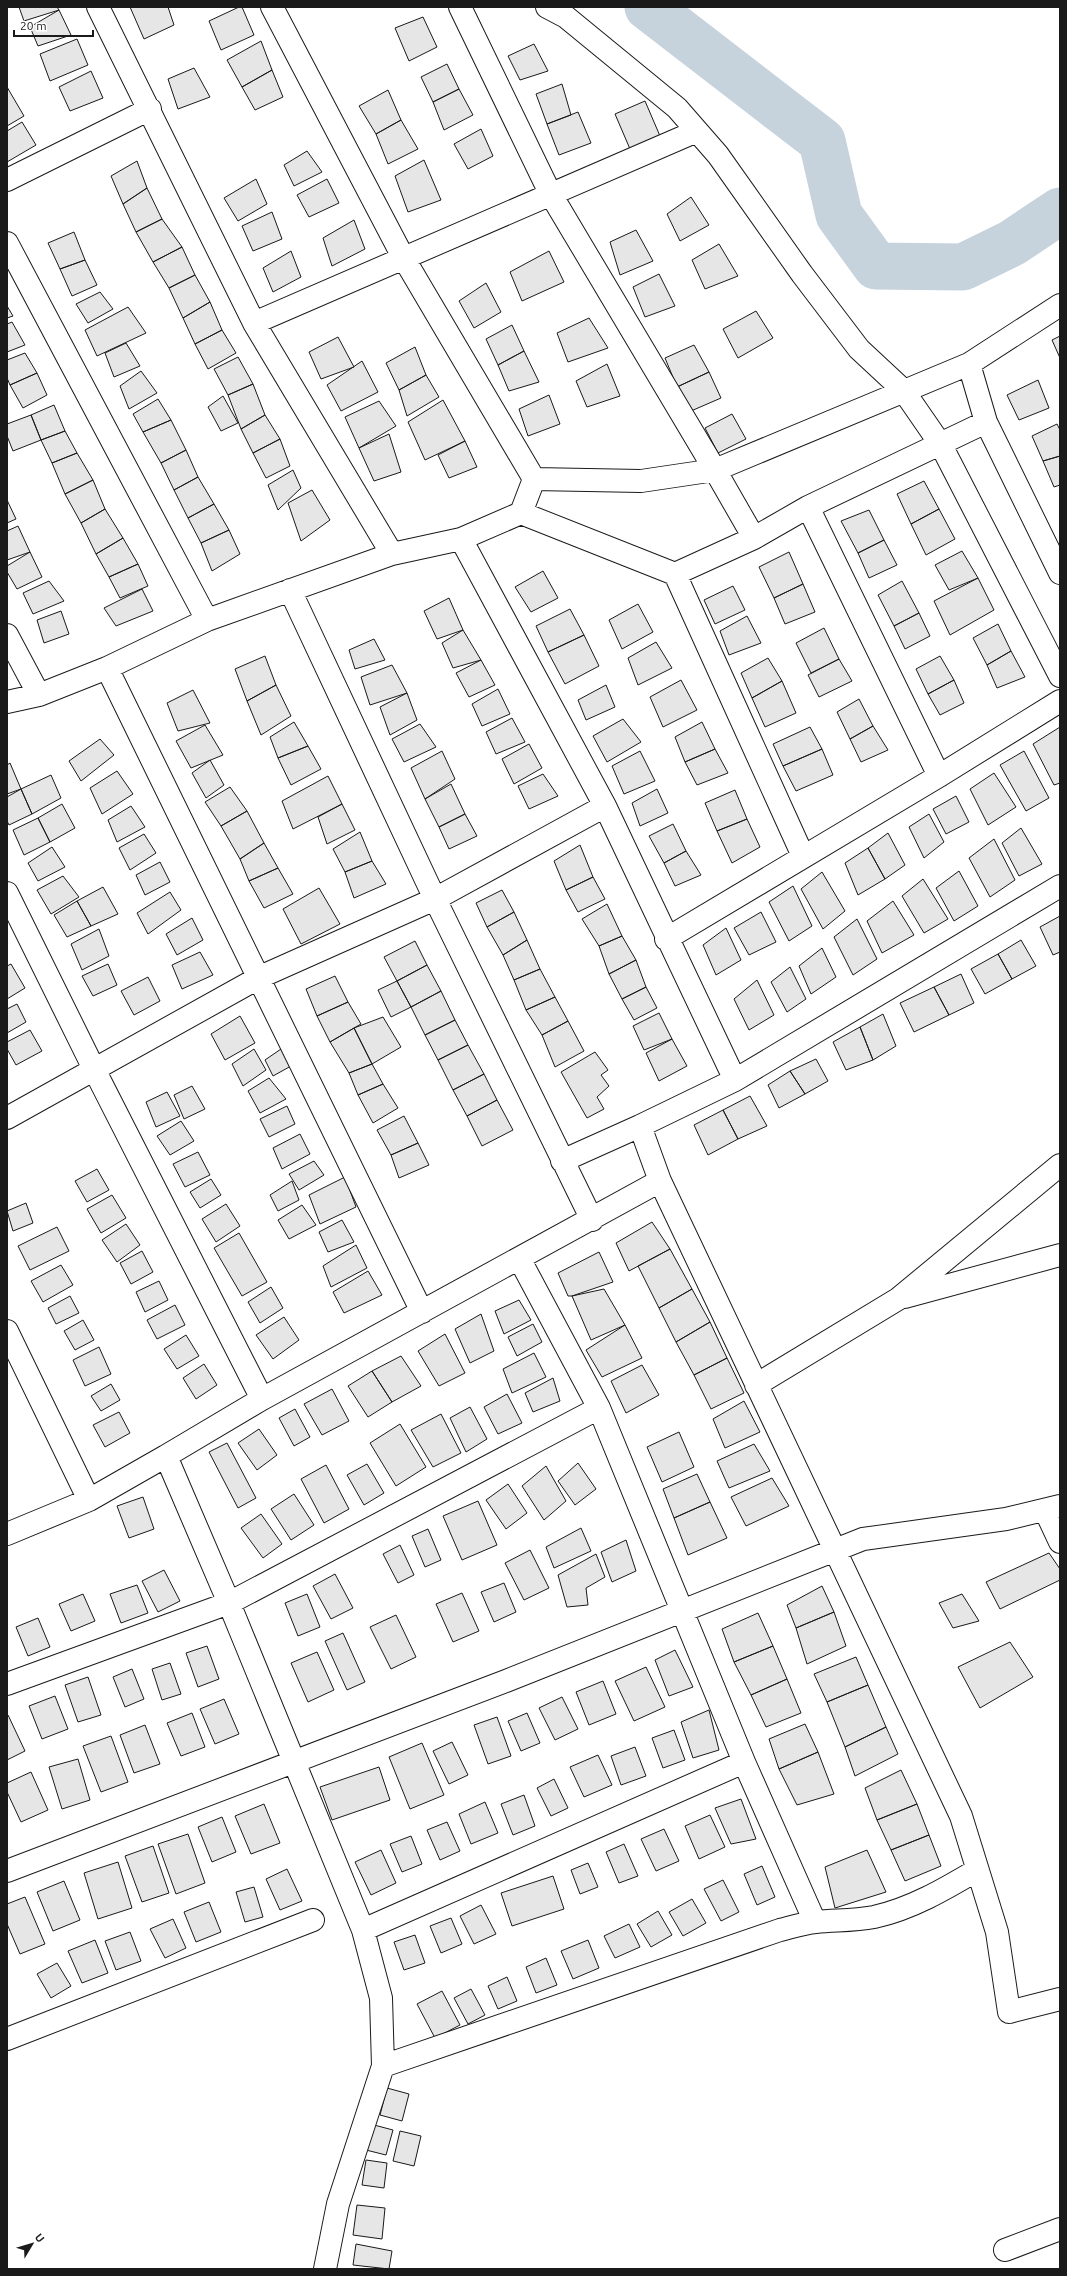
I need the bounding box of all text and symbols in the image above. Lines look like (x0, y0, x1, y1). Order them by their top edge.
scale bar (14, 12, 93, 38)
text: 20 m (20, 19, 47, 32)
north arrow (12, 2224, 52, 2264)
text: U (33, 2231, 47, 2245)

